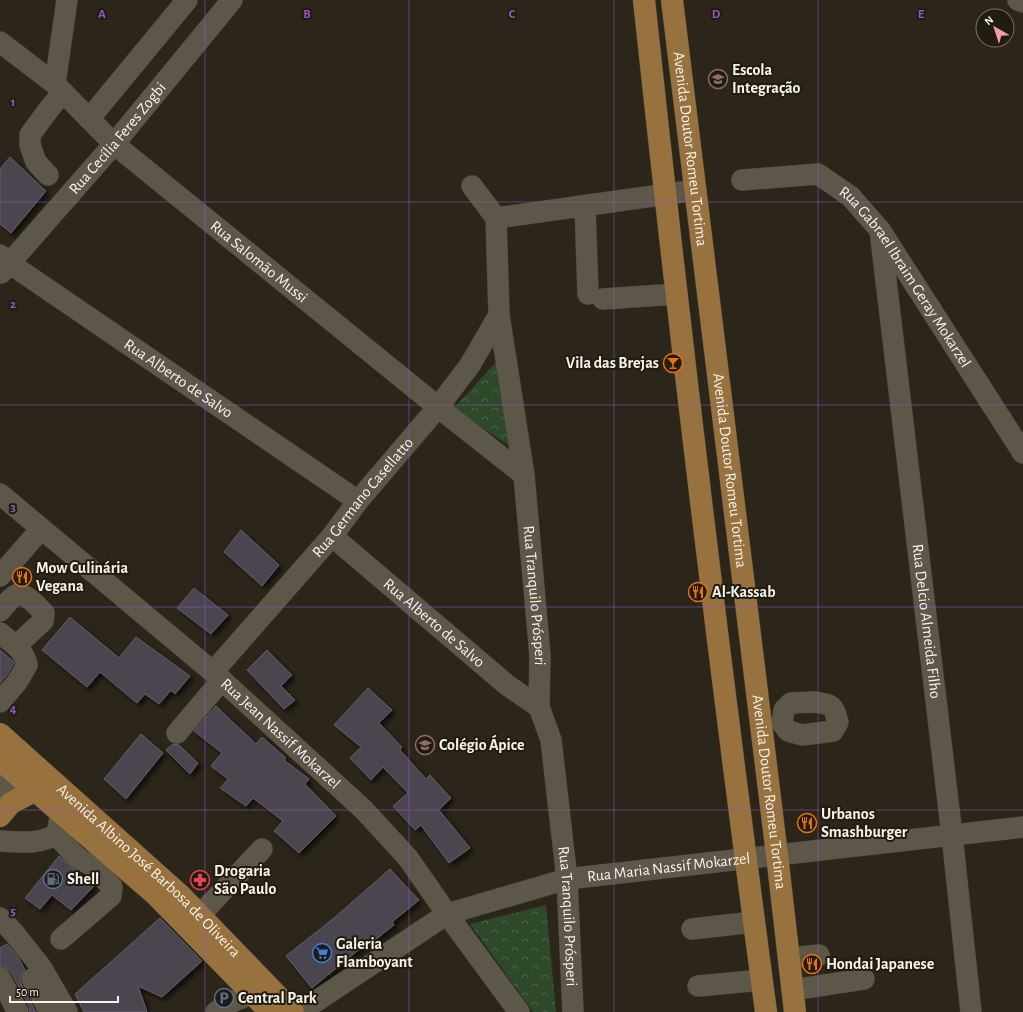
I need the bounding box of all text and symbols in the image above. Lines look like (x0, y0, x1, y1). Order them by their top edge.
text: A (98, 8, 106, 21)
text: B (303, 8, 311, 21)
text: C (509, 8, 516, 21)
text: D (712, 8, 721, 21)
text: E (918, 8, 925, 21)
north arrow (975, 8, 1015, 48)
text: N (983, 14, 995, 27)
street label: Avenida Doutor Romeu Tortima (670, 51, 710, 247)
place label: Escola Integração (732, 62, 801, 96)
school or university icon: Escola Integração (707, 68, 729, 90)
street label: Rua Cecília Feres Zogbi (66, 79, 169, 197)
text: 1 (11, 96, 15, 109)
street label: Rua Gabrael Ibraim Geray Mokarzel (836, 183, 974, 370)
street label: Rua Salomão Mussi (207, 218, 311, 306)
text: 2 (10, 298, 16, 311)
street label: Rua Alberto de Salvo (121, 336, 236, 421)
bar icon: Vila das Brejas (662, 352, 684, 374)
place label: Vila das Brejas (566, 355, 659, 372)
street label: Avenida Doutor Romeu Tortima (710, 372, 750, 569)
street label: Rua Germano Casellatto (309, 434, 416, 560)
text: 3 (10, 501, 16, 514)
street label: Rua Tranquilo Prósperi (521, 525, 548, 666)
street label: Rua Delcio Almeida Filho (909, 543, 944, 700)
place label: Mow Culinária Vegana (36, 560, 128, 594)
restaurant icon: Mow Culinária Vegana (11, 566, 33, 588)
street label: Rua Alberto de Salvo (380, 575, 488, 670)
restaurant icon: Al-Kassab (687, 581, 709, 603)
place label: Al-Kassab (712, 584, 776, 600)
street label: Rua Jean Nassif Mokarzel (218, 675, 343, 792)
street label: Avenida Doutor Romeu Tortima (749, 694, 789, 890)
text: 4 (10, 703, 17, 716)
school or university icon: Colégio Ápice (414, 734, 436, 756)
place label: Colégio Ápice (439, 734, 525, 753)
street label: Avenida Albino José Barbosa de Oliveira (54, 781, 244, 960)
place label: Urbanos Smashburger (821, 806, 908, 840)
restaurant icon: Urbanos Smashburger (796, 812, 818, 834)
street label: Rua Tranquilo Prósperi (555, 845, 580, 987)
street label: Rua Maria Nassif Mokarzel (586, 850, 751, 885)
place label: Drogaria São Paulo (214, 863, 276, 897)
fuel station icon: Shell (42, 868, 64, 890)
pharmacy icon: Drogaria São Paulo (189, 869, 211, 891)
place label: Shell (67, 871, 99, 887)
text: 5 (10, 905, 16, 918)
place label: Galeria Flamboyant (336, 936, 413, 971)
supermarket icon: Galeria Flamboyant (311, 942, 333, 964)
restaurant icon: Hondai Japanese (801, 953, 823, 975)
place label: Hondai Japanese (826, 956, 935, 972)
scale bar (10, 978, 118, 1004)
text: 50 m (16, 986, 39, 998)
parking icon: Central Park (213, 987, 235, 1009)
place label: Central Park (238, 990, 317, 1006)

